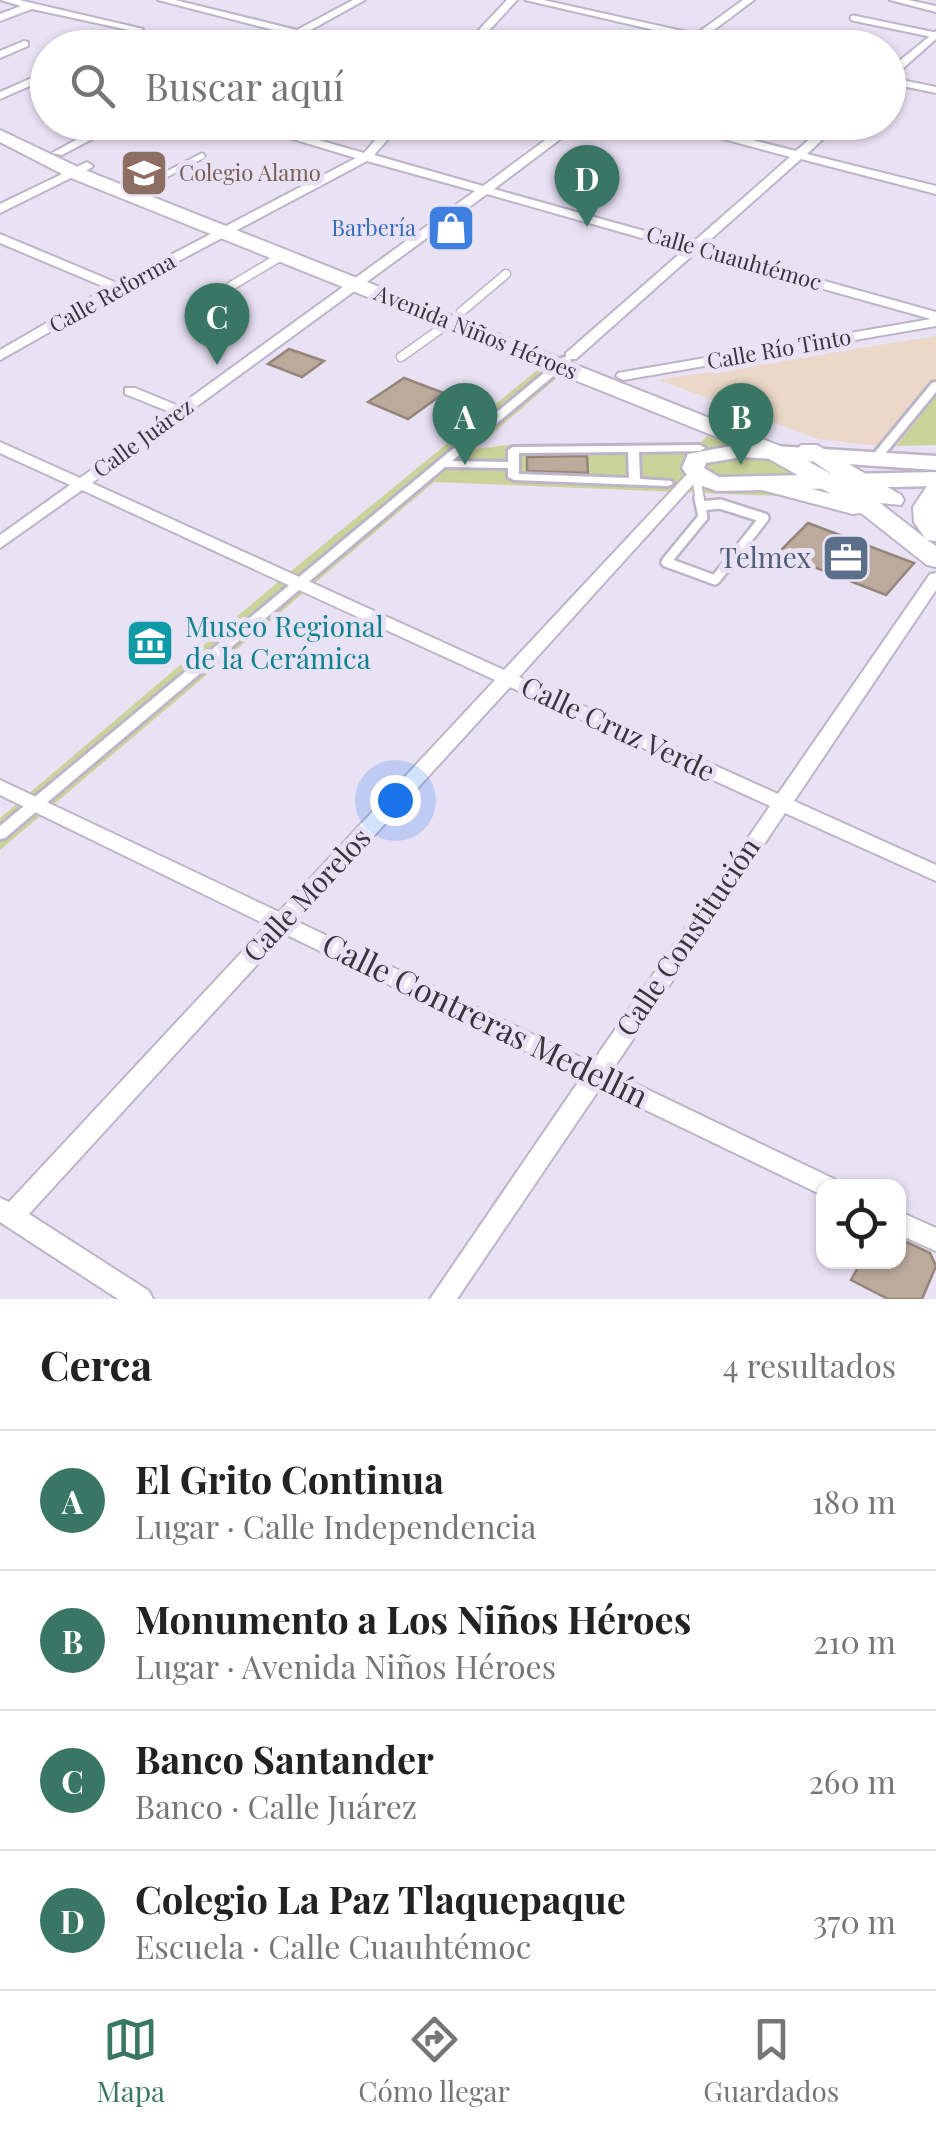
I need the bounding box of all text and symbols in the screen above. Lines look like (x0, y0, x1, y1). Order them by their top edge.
search box (30, 30, 906, 140)
icon: search (65, 58, 120, 113)
text: Buscar aquí (145, 60, 344, 111)
pin: D (554, 144, 620, 227)
school or university icon: Colegio Alamo (118, 147, 170, 199)
place label: Colegio Alamo (179, 157, 321, 187)
shop icon: Barbería (425, 202, 477, 254)
place label: Barbería (331, 212, 416, 242)
street label: Calle Cuauhtémoc (643, 218, 825, 296)
street label: Calle Reforma (43, 245, 180, 339)
street label: Avenida Niños Héroes (370, 276, 582, 385)
pin: C (184, 282, 250, 365)
street label: Calle Río Tinto (704, 321, 853, 375)
pin: A (432, 382, 498, 465)
pin: B (708, 382, 774, 465)
street label: Calle Juárez (86, 391, 198, 484)
office icon: Telmex (820, 532, 872, 584)
place label: Telmex (719, 538, 811, 575)
place label: Museo Regional de la Cerámica (185, 607, 384, 676)
museum icon: Museo Regional de la Cerámica (124, 617, 176, 669)
street label: Calle Cruz Verde (516, 667, 722, 789)
your location (370, 775, 421, 826)
street label: Calle Morelos (234, 819, 378, 969)
street label: Calle Constitución (607, 829, 767, 1043)
street label: Calle Contreras Medellín (316, 921, 656, 1116)
map controls (816, 1179, 906, 1269)
button: locate (816, 1179, 906, 1269)
text: Cerca (40, 1336, 152, 1392)
text: 4 resultados (723, 1343, 896, 1386)
text: El Grito Continua (135, 1453, 444, 1504)
text: A (62, 1479, 83, 1522)
text: 180 m (812, 1479, 896, 1522)
text: Lugar · Calle Independencia (135, 1504, 536, 1547)
text: Monumento a Los Niños Héroes (135, 1593, 691, 1644)
text: B (62, 1619, 83, 1662)
text: 210 m (813, 1619, 896, 1662)
text: Lugar · Avenida Niños Héroes (135, 1644, 556, 1687)
text: Banco Santander (135, 1733, 434, 1784)
text: C (61, 1759, 84, 1802)
text: 260 m (809, 1759, 896, 1802)
text: Banco · Calle Juárez (135, 1784, 417, 1827)
text: Colegio La Paz Tlaquepaque (135, 1873, 626, 1924)
text: D (60, 1899, 85, 1942)
text: 370 m (813, 1899, 896, 1942)
text: Escuela · Calle Cuauhtémoc (135, 1924, 531, 1967)
tab: Mapa (97, 2012, 165, 2109)
tab: Cómo llegar (358, 2012, 510, 2109)
tab: Guardados (703, 2012, 839, 2109)

